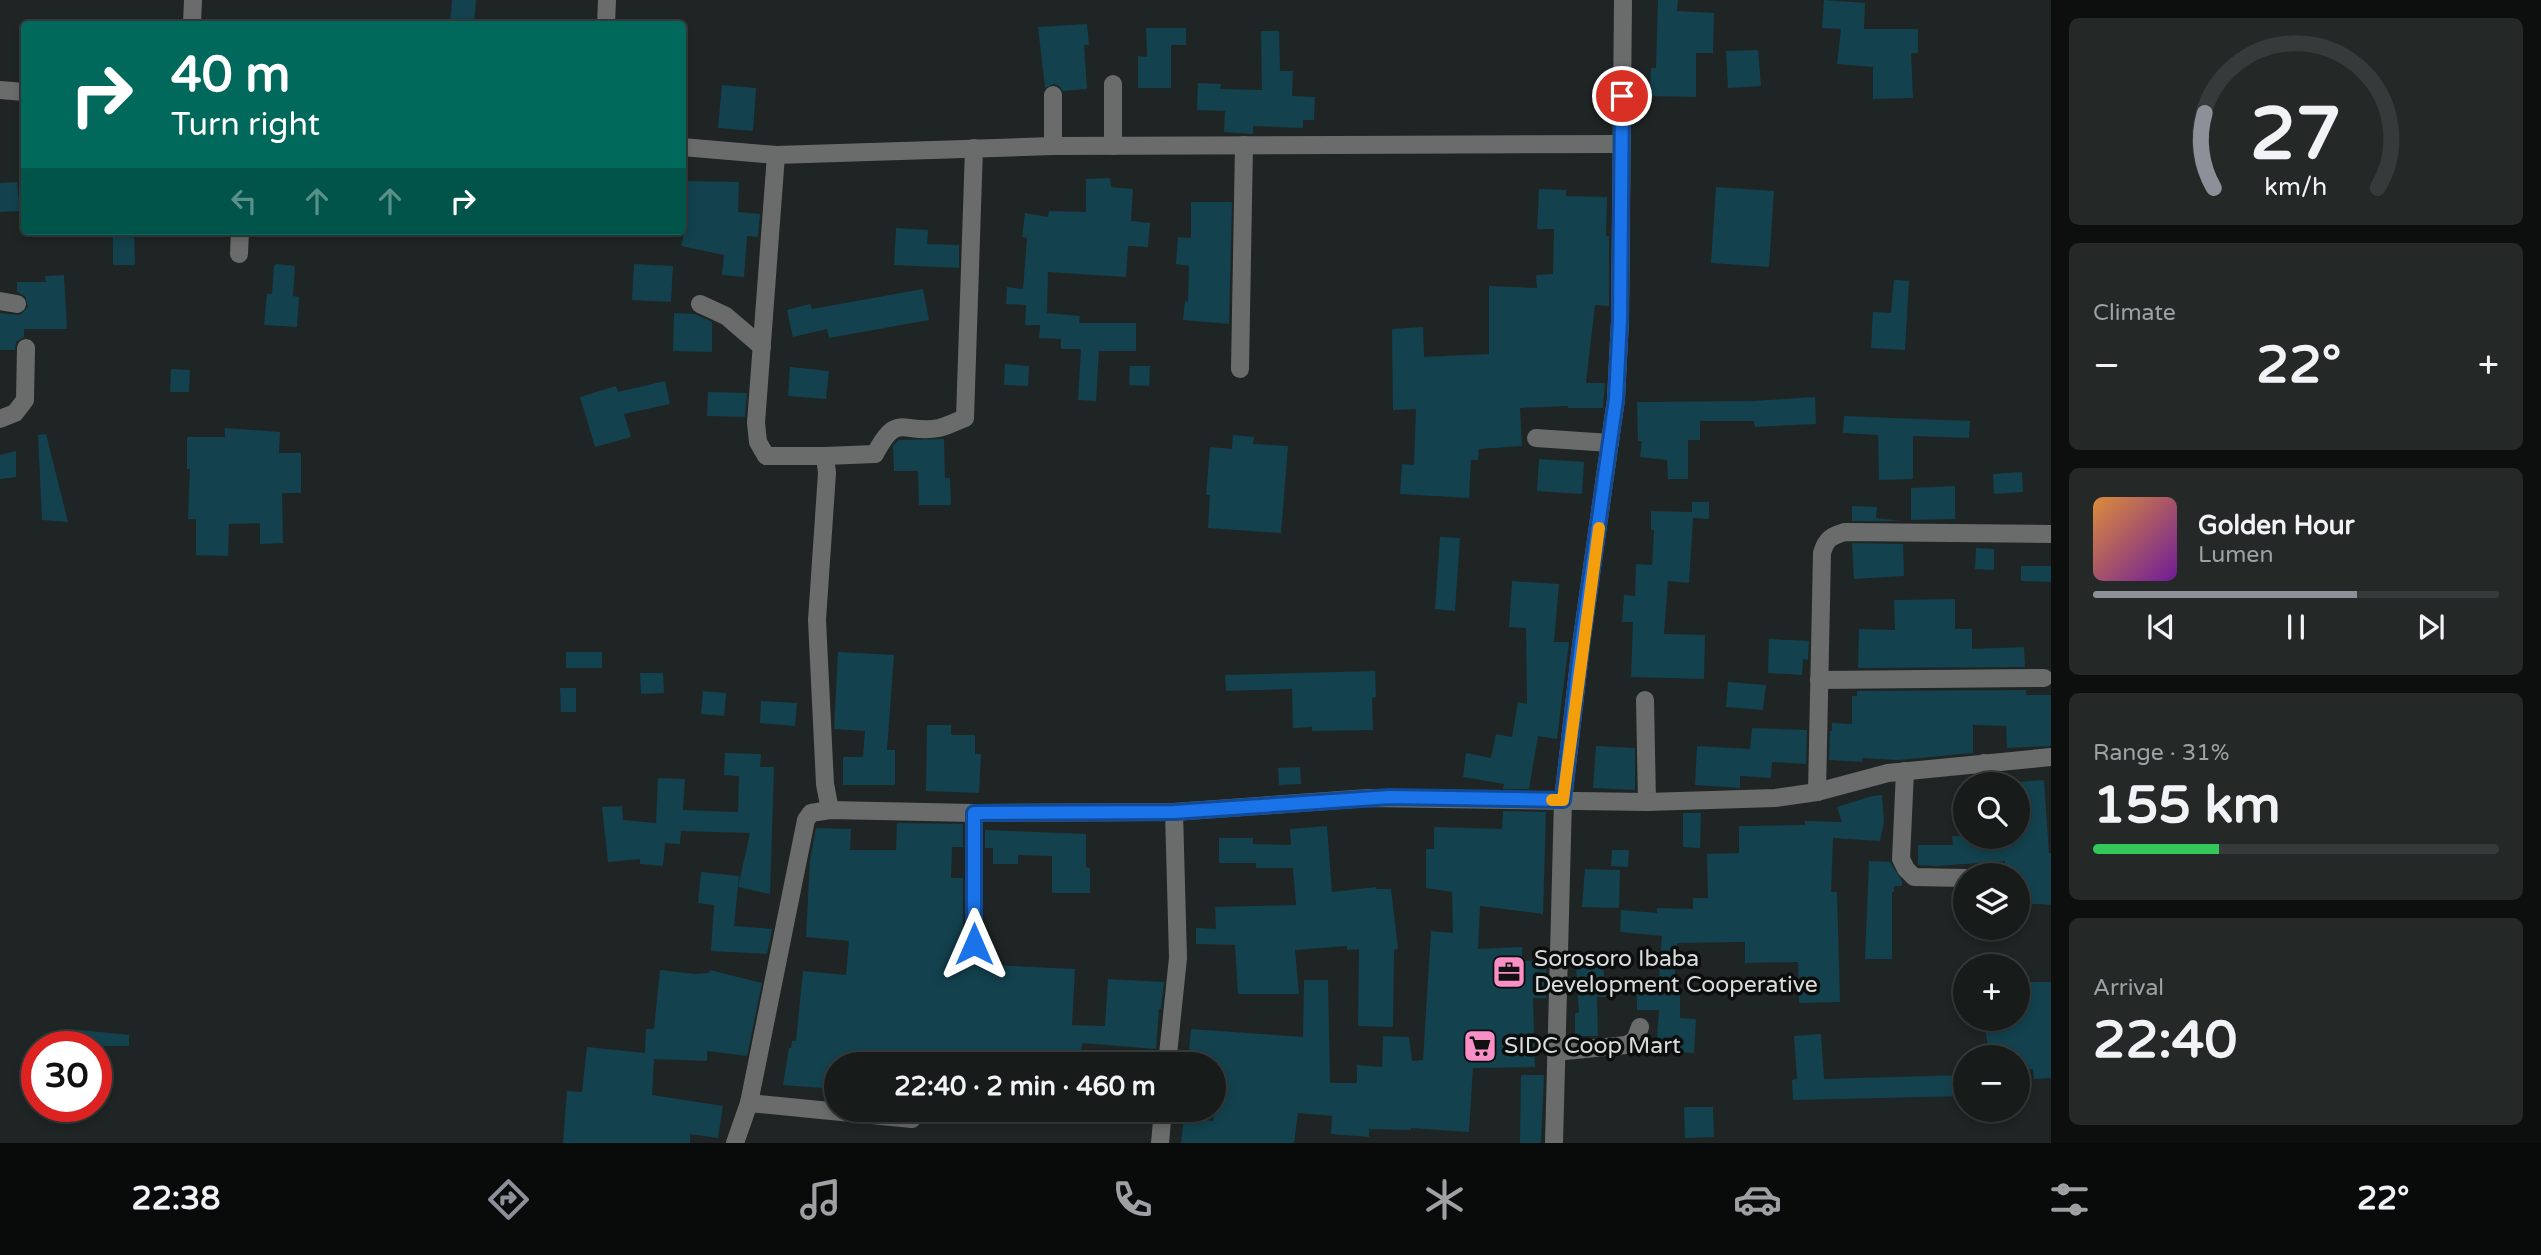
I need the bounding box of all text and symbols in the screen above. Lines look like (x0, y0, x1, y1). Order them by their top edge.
text: 40 m (171, 46, 290, 105)
icon: right (56, 49, 147, 140)
pin (1592, 66, 1652, 126)
icon: arrive (1603, 77, 1641, 115)
text: 27 (2250, 91, 2342, 179)
text: Turn right (171, 106, 320, 144)
text: km/h (2265, 171, 2327, 201)
icon: left (225, 182, 263, 220)
icon: ahead (298, 182, 336, 220)
icon: ahead (371, 182, 409, 220)
icon: right (444, 182, 482, 220)
text: Climate (2093, 299, 2176, 327)
text: 22° (2256, 334, 2341, 397)
text: − (2093, 343, 2120, 389)
text: + (2478, 343, 2499, 389)
text: Golden Hour (2198, 510, 2355, 541)
text: Lumen (2198, 541, 2273, 569)
icon: previous (2142, 608, 2180, 646)
icon: pause (2277, 608, 2315, 646)
icon: next (2412, 608, 2450, 646)
text: Range · 31% (2093, 739, 2229, 767)
map controls (1953, 772, 2030, 1122)
button: search (1953, 772, 2030, 849)
text: 155 km (2093, 774, 2281, 837)
button: layers (1953, 863, 2030, 940)
position arrow (937, 907, 1011, 981)
place label: Sorosoro Ibaba Development Cooperative (1534, 945, 1818, 999)
office icon: Sorosoro Ibaba Development Cooperative (1490, 953, 1528, 991)
button: + (1953, 954, 2030, 1031)
text: Arrival (2093, 974, 2164, 1002)
text: 22:40 (2093, 1009, 2237, 1072)
supermarket icon: SIDC Coop Mart (1461, 1027, 1499, 1065)
speed limit sign: 30 (21, 1031, 112, 1122)
place label: SIDC Coop Mart (1504, 1032, 1681, 1060)
button: − (1953, 1045, 2030, 1122)
text: 22:40 · 2 min · 460 m (894, 1071, 1156, 1102)
icon: directions (484, 1175, 533, 1224)
icon: music (796, 1175, 845, 1224)
icon: phone (1108, 1175, 1157, 1224)
icon: climate (1420, 1175, 1469, 1224)
icon: car (1733, 1175, 1782, 1224)
icon: filters (2045, 1175, 2094, 1224)
text: 22:38 (132, 1180, 220, 1218)
text: 22° (2357, 1180, 2409, 1218)

